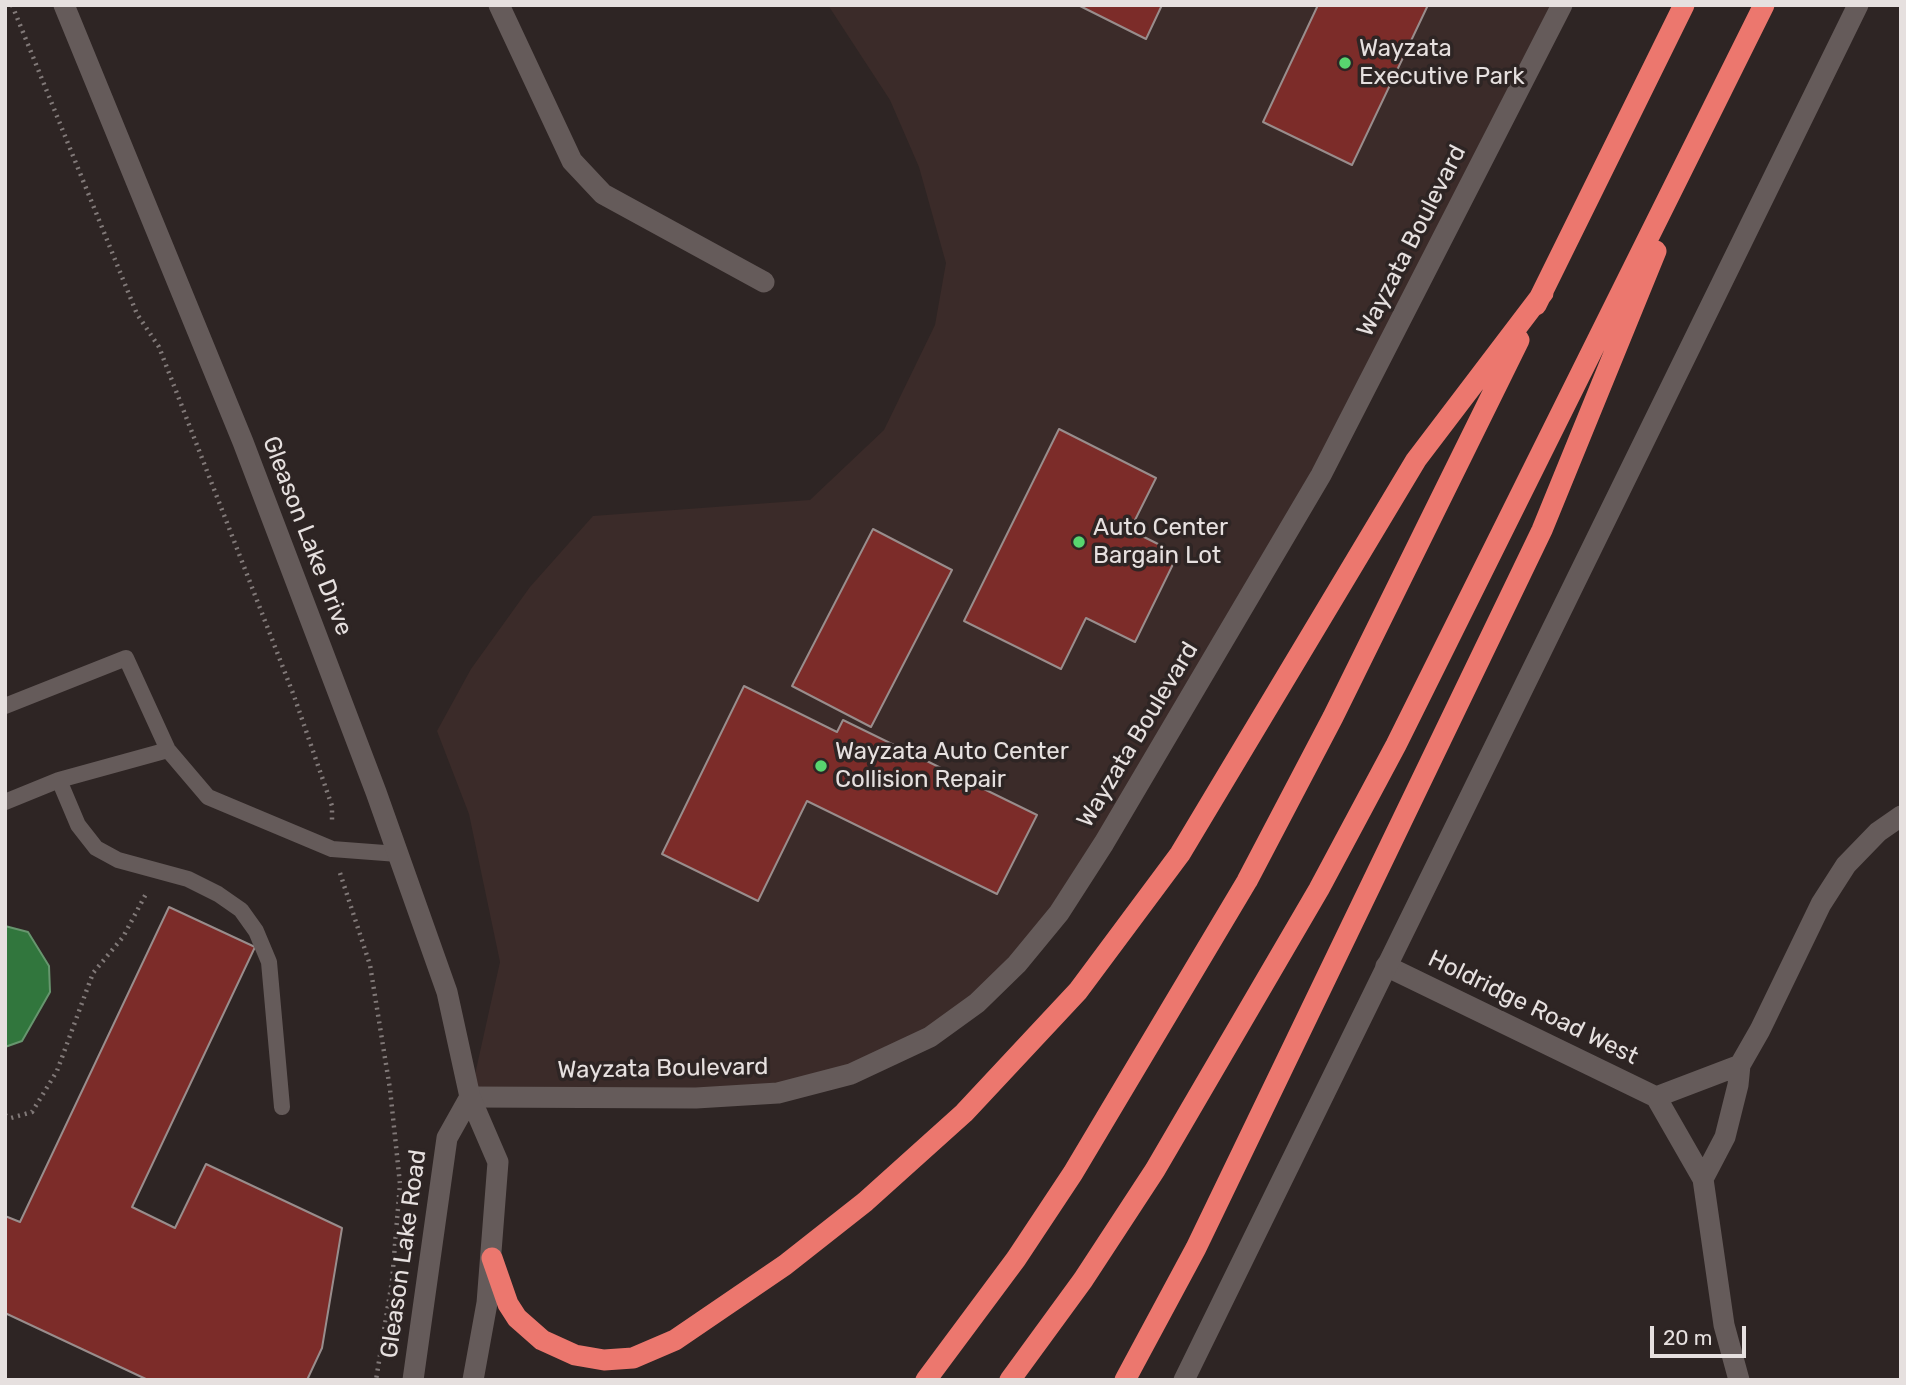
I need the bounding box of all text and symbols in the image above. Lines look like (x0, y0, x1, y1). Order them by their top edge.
place label: Wayzata Executive Park (1359, 35, 1525, 91)
marker: Wayzata Executive Park (1337, 55, 1353, 71)
street label: Wayzata Boulevard (1351, 140, 1473, 342)
street label: Gleason Lake Drive (256, 432, 358, 640)
place label: Auto Center Bargain Lot (1093, 514, 1228, 570)
marker: Auto Center Bargain Lot (1071, 534, 1087, 550)
street label: Wayzata Boulevard (1071, 637, 1205, 833)
place label: Wayzata Auto Center Collision Repair (835, 738, 1069, 794)
marker: Wayzata Auto Center Collision Repair (813, 758, 829, 774)
street label: Holdridge Road West (1423, 945, 1643, 1071)
street label: Wayzata Boulevard (557, 1053, 769, 1085)
street label: Gleason Lake Road (375, 1148, 433, 1360)
scale bar (1654, 1312, 1750, 1356)
text: 20 m (1663, 1325, 1712, 1350)

